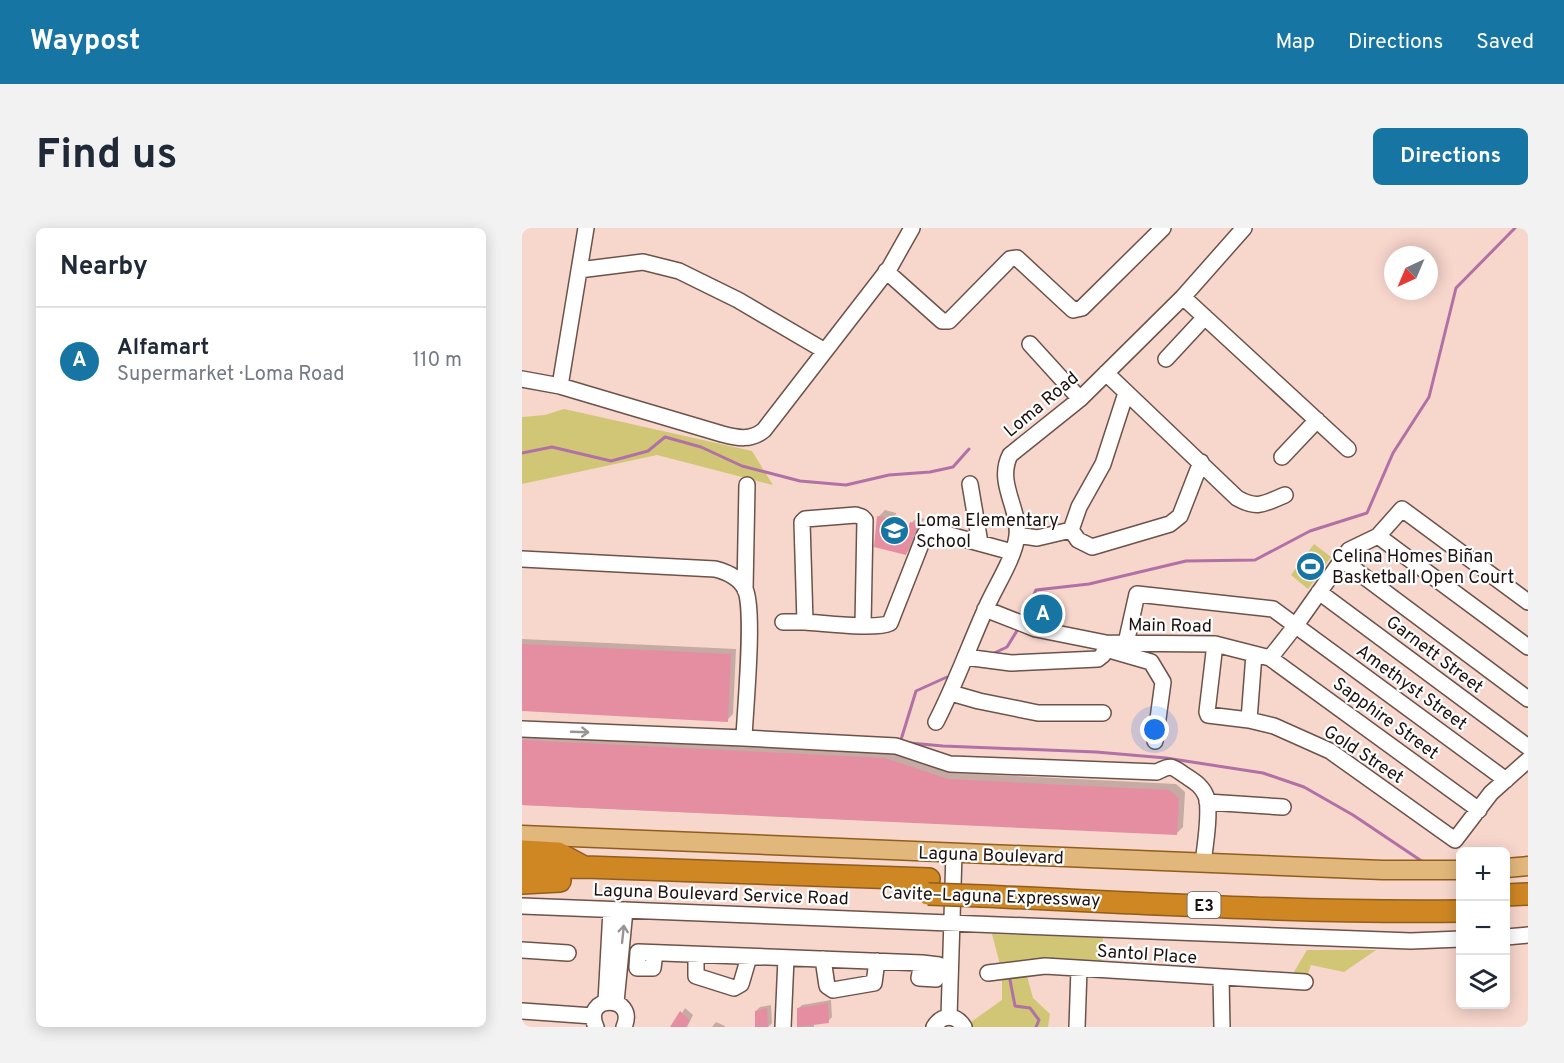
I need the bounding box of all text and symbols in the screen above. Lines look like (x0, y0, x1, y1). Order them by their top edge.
text: Waypost (30, 24, 140, 60)
text: Map (1275, 29, 1315, 56)
text: Directions (1348, 29, 1443, 56)
text: Saved (1476, 29, 1534, 56)
button: Directions (1373, 128, 1528, 185)
text: Find us (36, 130, 177, 183)
north arrow (1384, 246, 1438, 300)
text: Nearby (60, 251, 148, 284)
text: Alfamart (117, 335, 209, 362)
text: A (72, 348, 87, 374)
text: 110 m (413, 348, 462, 374)
text: Supermarket · Loma Road (117, 362, 344, 388)
street label: Loma Road (1000, 367, 1084, 443)
place label: Loma Elementary School (916, 510, 1059, 554)
school or university icon: Loma Elementary School (879, 514, 911, 546)
place label: Celina Homes Biñan Basketball Open Court (1332, 546, 1514, 590)
sports icon: Celina Homes Biñan Basketball Open Court (1295, 550, 1327, 582)
pin: A (1024, 592, 1062, 636)
street label: Garnett Street (1381, 611, 1487, 699)
street label: Main Road (1128, 614, 1212, 639)
street label: Amethyst Street (1351, 640, 1471, 736)
street label: Sapphire Street (1328, 673, 1443, 765)
your location (1140, 715, 1169, 744)
street label: Gold Street (1319, 721, 1408, 790)
one-way arrow (570, 726, 590, 737)
street label: Laguna Boulevard (918, 842, 1064, 871)
map controls (1456, 847, 1510, 1009)
button: + (1456, 847, 1510, 901)
street label: Laguna Boulevard Service Road (593, 880, 849, 911)
street label: Cavite–Laguna Expressway (881, 882, 1101, 913)
road number: E3 (1188, 892, 1220, 918)
button: − (1456, 901, 1510, 955)
one-way arrow (618, 924, 629, 944)
street label: Santol Place (1096, 941, 1198, 970)
button: layers (1456, 955, 1510, 1009)

